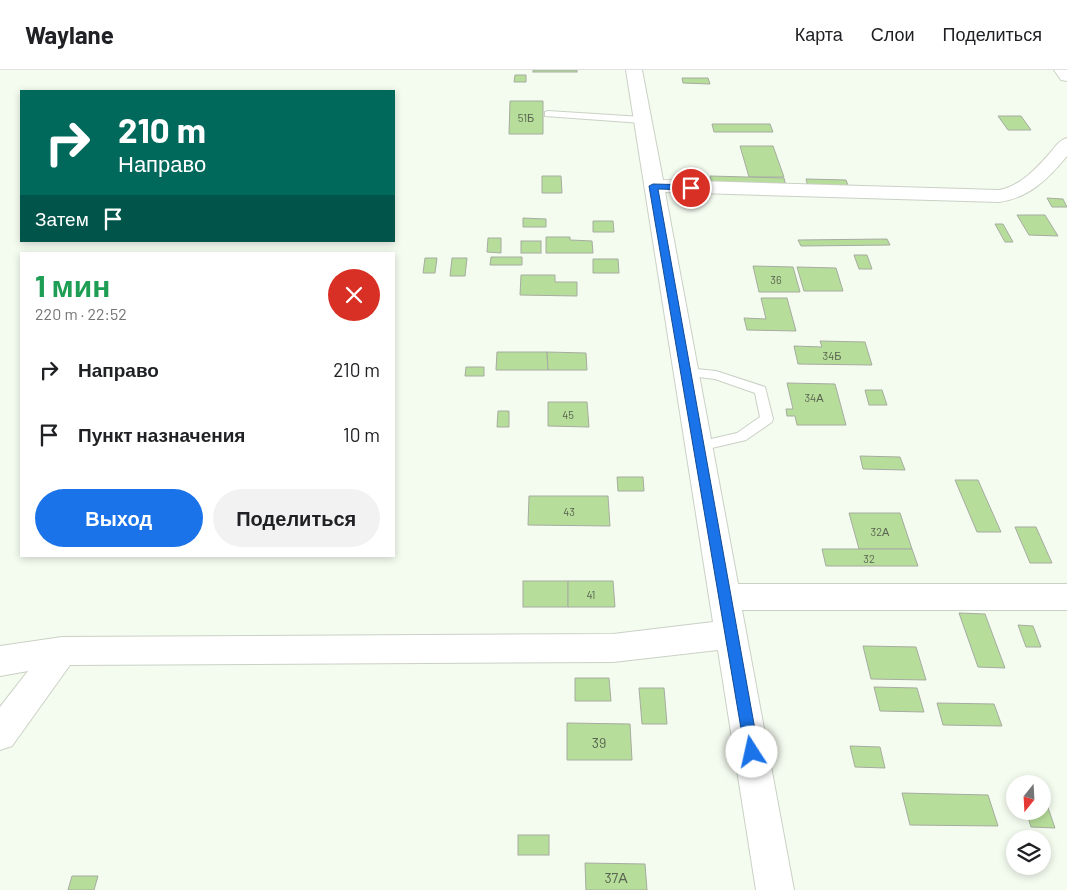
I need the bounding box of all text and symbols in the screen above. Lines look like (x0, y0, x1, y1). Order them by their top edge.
text: Waylane (25, 20, 114, 49)
text: Карта (795, 23, 843, 45)
text: Слои (871, 23, 915, 45)
text: Поделиться (943, 23, 1042, 45)
text: 210 m (118, 108, 206, 150)
icon: right (35, 110, 100, 175)
house number: 51Б (518, 111, 534, 124)
text: Направо (118, 150, 206, 176)
pin (670, 167, 712, 209)
icon: arrive (677, 174, 705, 202)
icon: arrive (99, 205, 127, 233)
text: Затем (35, 207, 89, 230)
text: 1 мин (35, 267, 110, 303)
button: close (328, 269, 380, 321)
house number: 36 (770, 273, 782, 286)
text: 220 m · 22:52 (35, 304, 127, 323)
house number: 34Б (823, 349, 841, 362)
icon: right (35, 356, 63, 384)
text: Направо (78, 358, 159, 381)
text: 210 m (333, 358, 380, 381)
house number: 34А (804, 391, 824, 404)
house number: 45 (562, 408, 574, 421)
icon: arrive (35, 421, 63, 449)
text: Пункт назначения (78, 423, 245, 446)
text: 10 m (343, 423, 380, 446)
button: Выход (35, 489, 203, 547)
button: Поделиться (213, 489, 380, 547)
house number: 43 (563, 505, 575, 518)
house number: 32А (871, 525, 890, 538)
house number: 32 (863, 552, 875, 565)
house number: 41 (587, 588, 595, 601)
position arrow (725, 725, 777, 777)
house number: 39 (592, 734, 606, 751)
north arrow (1006, 775, 1051, 820)
map controls (1006, 775, 1051, 875)
button: layers (1006, 830, 1051, 875)
house number: 37А (604, 869, 628, 886)

